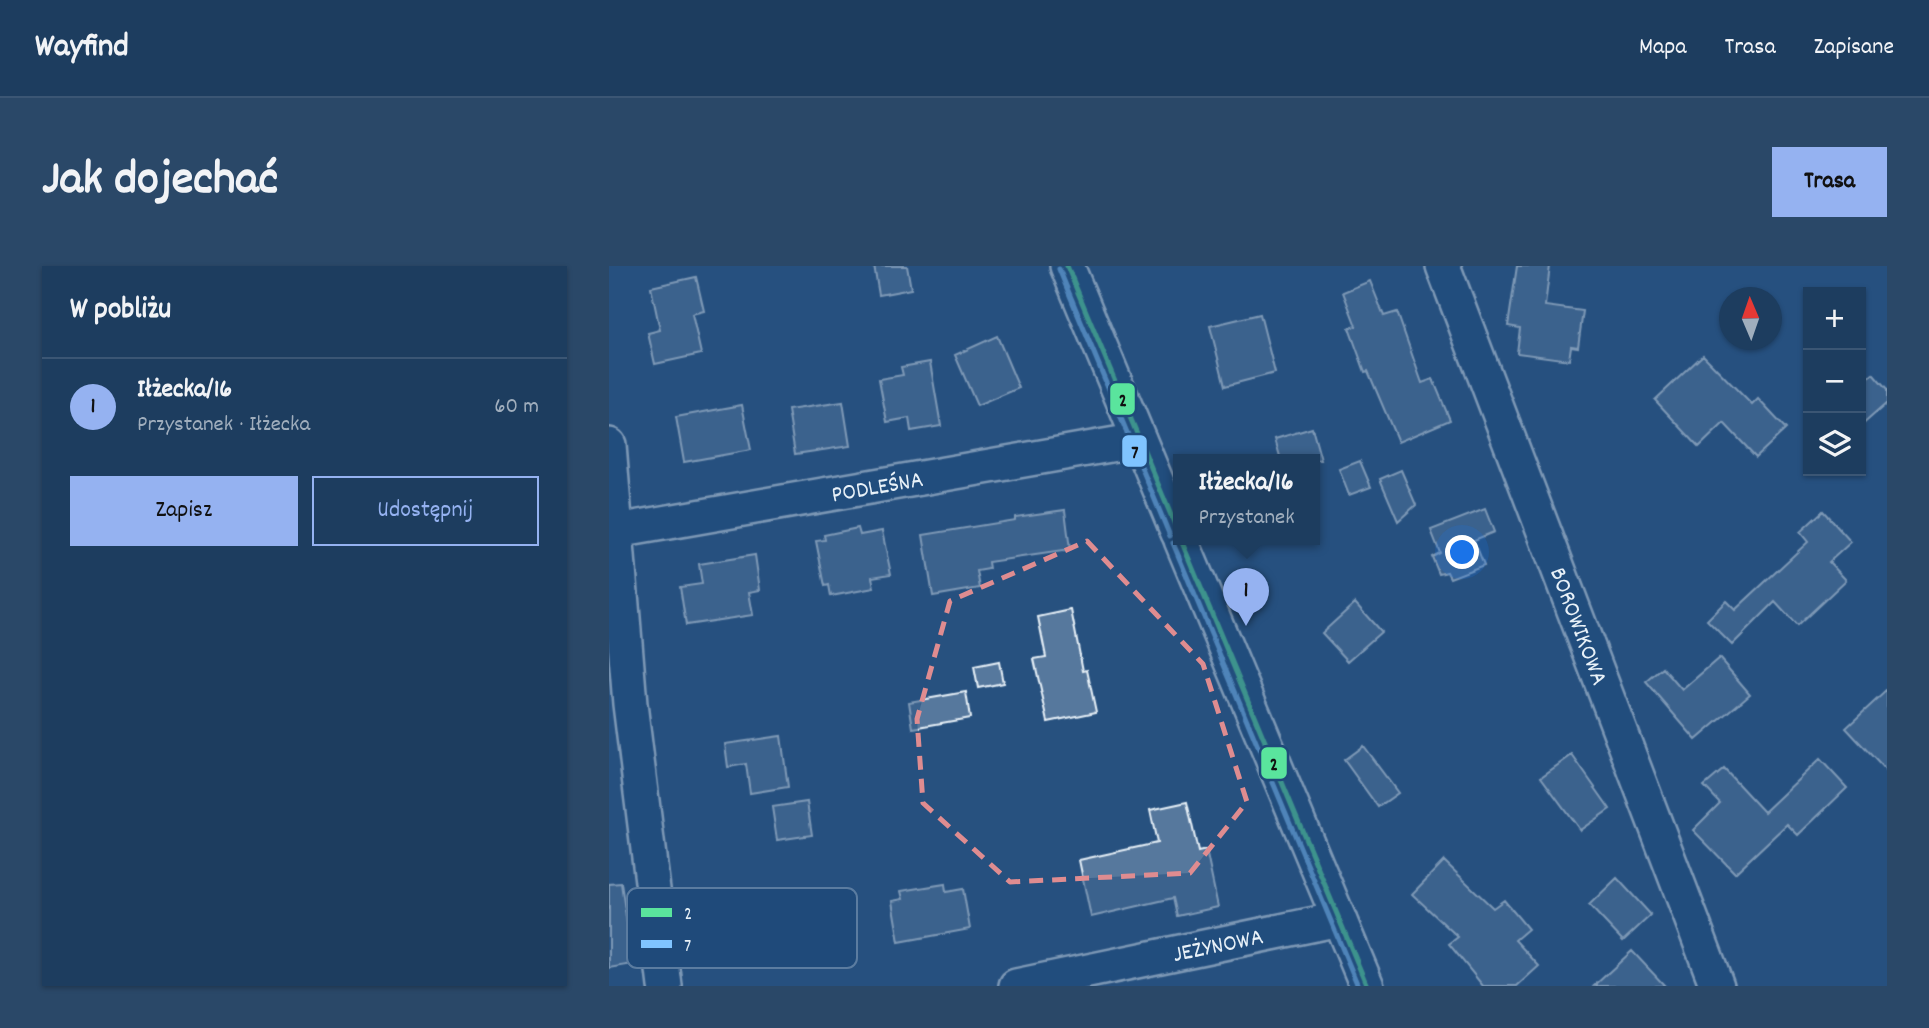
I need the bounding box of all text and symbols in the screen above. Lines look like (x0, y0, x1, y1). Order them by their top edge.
text: Wayfind (35, 25, 129, 72)
text: Mapa (1639, 31, 1687, 65)
text: Trasa (1725, 31, 1776, 65)
text: Zapisane (1814, 31, 1894, 65)
text: Jak dojechać (42, 147, 278, 217)
button: Trasa (1772, 147, 1887, 217)
north arrow (1719, 287, 1782, 350)
map controls (1803, 287, 1866, 476)
button: + (1803, 287, 1866, 350)
text: W pobliżu (70, 290, 171, 333)
button: − (1803, 350, 1866, 413)
text: Iłżecka/16 (137, 372, 232, 409)
line badge: 2 (1109, 382, 1136, 416)
text: 2 (1119, 389, 1127, 416)
text: 1 (90, 391, 96, 424)
text: 60 m (494, 391, 539, 424)
text: Przystanek · Iłżecka (137, 409, 310, 442)
button: layers (1803, 413, 1866, 476)
line badge: 7 (1121, 434, 1148, 468)
text: 7 (1131, 441, 1139, 468)
popup (1173, 454, 1320, 545)
street label: PODLEŚNA (829, 464, 926, 513)
text: Iłżecka/16 (1198, 465, 1294, 502)
button: Zapisz (70, 476, 298, 546)
button: Udostępnij (312, 476, 539, 546)
text: Przystanek (1198, 502, 1295, 535)
your location (1445, 535, 1479, 569)
street label: BOROWIKOWA (1539, 563, 1615, 691)
pin: 1 (1223, 568, 1269, 626)
line badge: 2 (1260, 746, 1288, 780)
text: 2 (1270, 753, 1278, 780)
legend (627, 888, 857, 968)
text: 2 (684, 902, 692, 929)
street label: JEŻYNOWA (1170, 921, 1267, 973)
text: 7 (684, 934, 691, 961)

